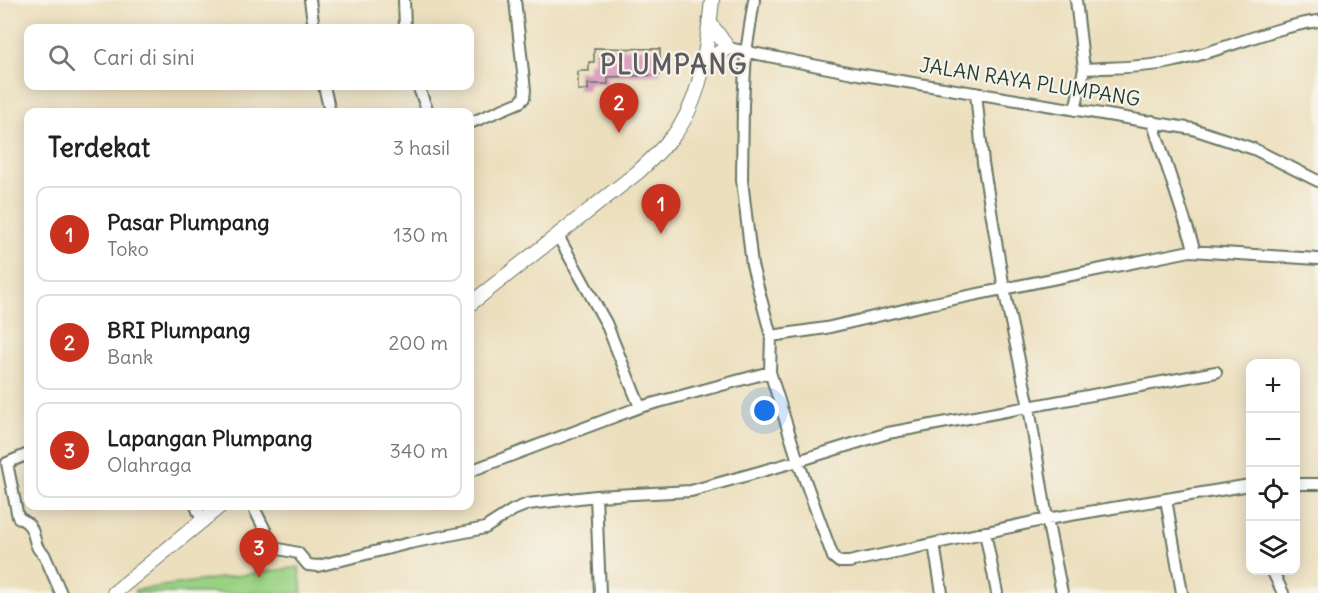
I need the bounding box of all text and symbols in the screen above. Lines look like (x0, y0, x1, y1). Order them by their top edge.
search box (24, 24, 474, 90)
icon: search (45, 41, 78, 74)
text: Cari di sini (93, 43, 195, 71)
district label: PLUMPANG (600, 48, 748, 81)
street label: JALAN RAYA PLUMPANG (918, 52, 1142, 111)
pin: 2 (600, 84, 638, 133)
text: Terdekat (48, 131, 150, 164)
text: 3 hasil (393, 135, 450, 160)
pin: 1 (642, 184, 680, 234)
text: Pasar Plumpang (107, 208, 269, 236)
text: 1 (66, 222, 73, 247)
text: 130 m (393, 222, 448, 247)
text: Toko (107, 236, 149, 261)
text: BRI Plumpang (107, 316, 251, 344)
text: 2 (64, 330, 75, 355)
text: 200 m (388, 330, 448, 355)
text: Bank (107, 344, 153, 369)
map controls (1246, 359, 1300, 575)
button: + (1246, 359, 1300, 413)
your location (750, 396, 779, 425)
button: − (1246, 413, 1300, 467)
text: Lapangan Plumpang (107, 424, 312, 452)
text: 3 (64, 438, 75, 463)
text: 340 m (390, 438, 448, 463)
text: Olahraga (107, 452, 192, 477)
button: locate (1246, 467, 1300, 521)
button: layers (1246, 521, 1300, 575)
pin: 3 (240, 528, 278, 578)

